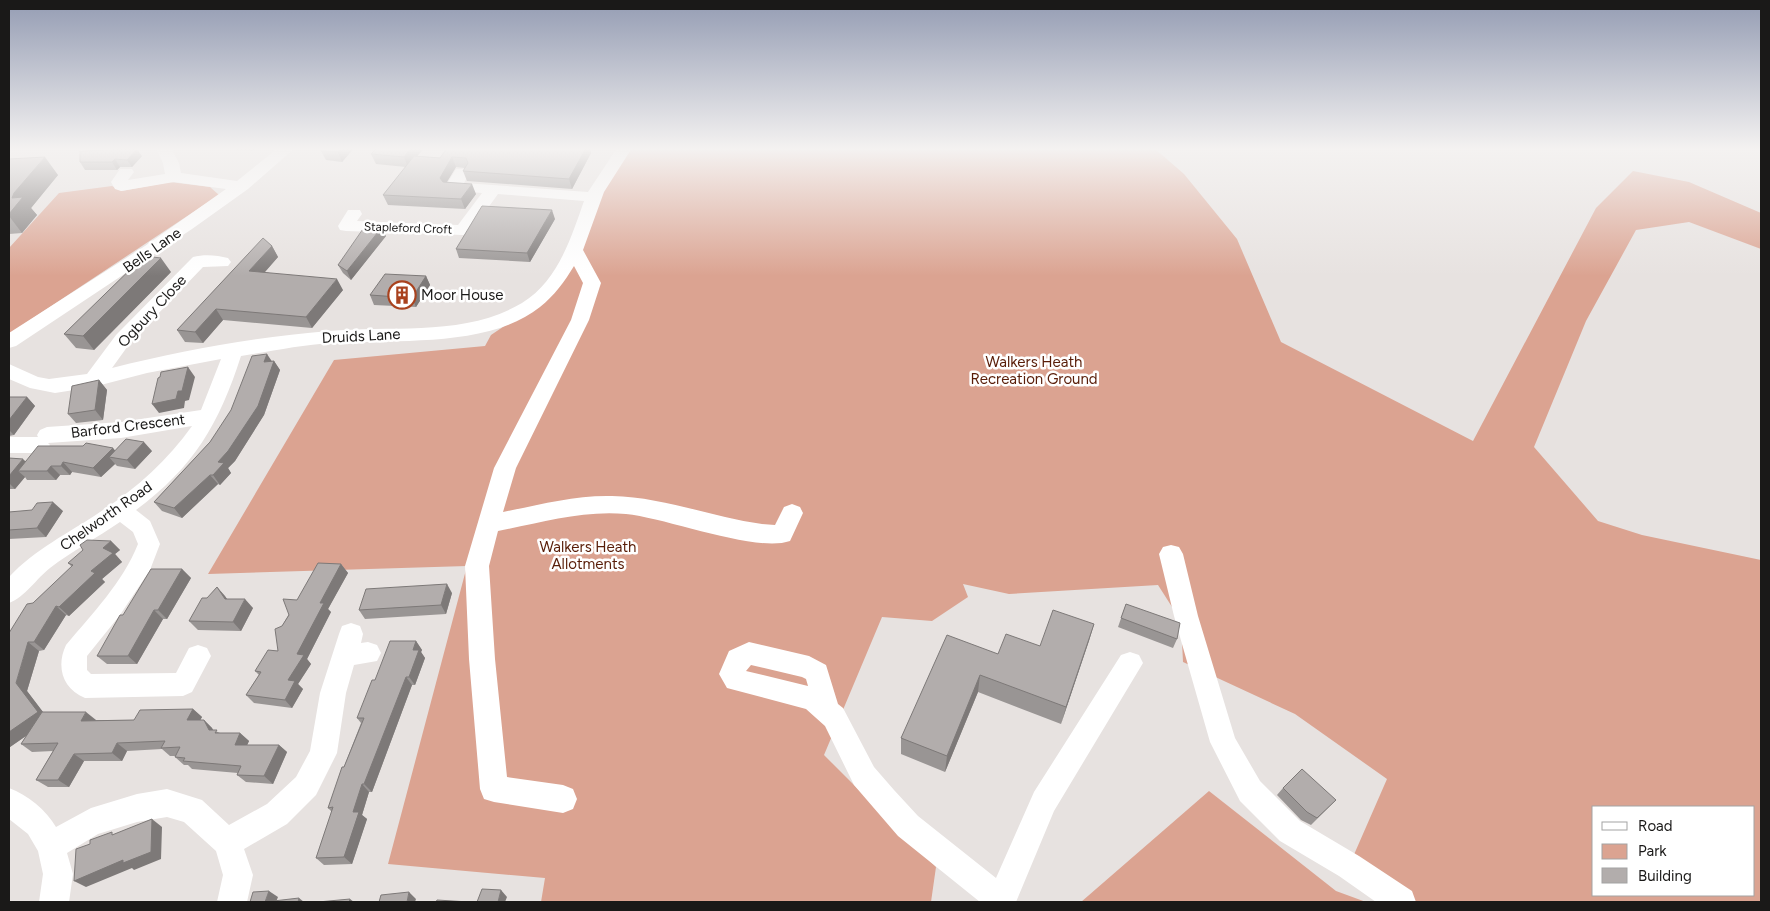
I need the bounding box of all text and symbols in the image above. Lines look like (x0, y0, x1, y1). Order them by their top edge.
street label: Stapleford Croft (364, 219, 453, 237)
street label: Bells Lane (120, 224, 184, 276)
street label: Ogbury Close (114, 271, 190, 351)
building icon: Moor House (387, 280, 417, 310)
place label: Moor House (421, 286, 503, 304)
street label: Druids Lane (321, 325, 401, 347)
park label: Walkers Heath Recreation Ground (970, 353, 1098, 388)
street label: Barford Crescent (70, 410, 187, 442)
street label: Chelworth Road (56, 478, 156, 554)
park label: Walkers Heath Allotments (540, 538, 636, 573)
legend (1592, 806, 1755, 896)
text: Road (1638, 817, 1673, 835)
text: Park (1638, 842, 1667, 860)
text: Building (1638, 867, 1692, 885)

